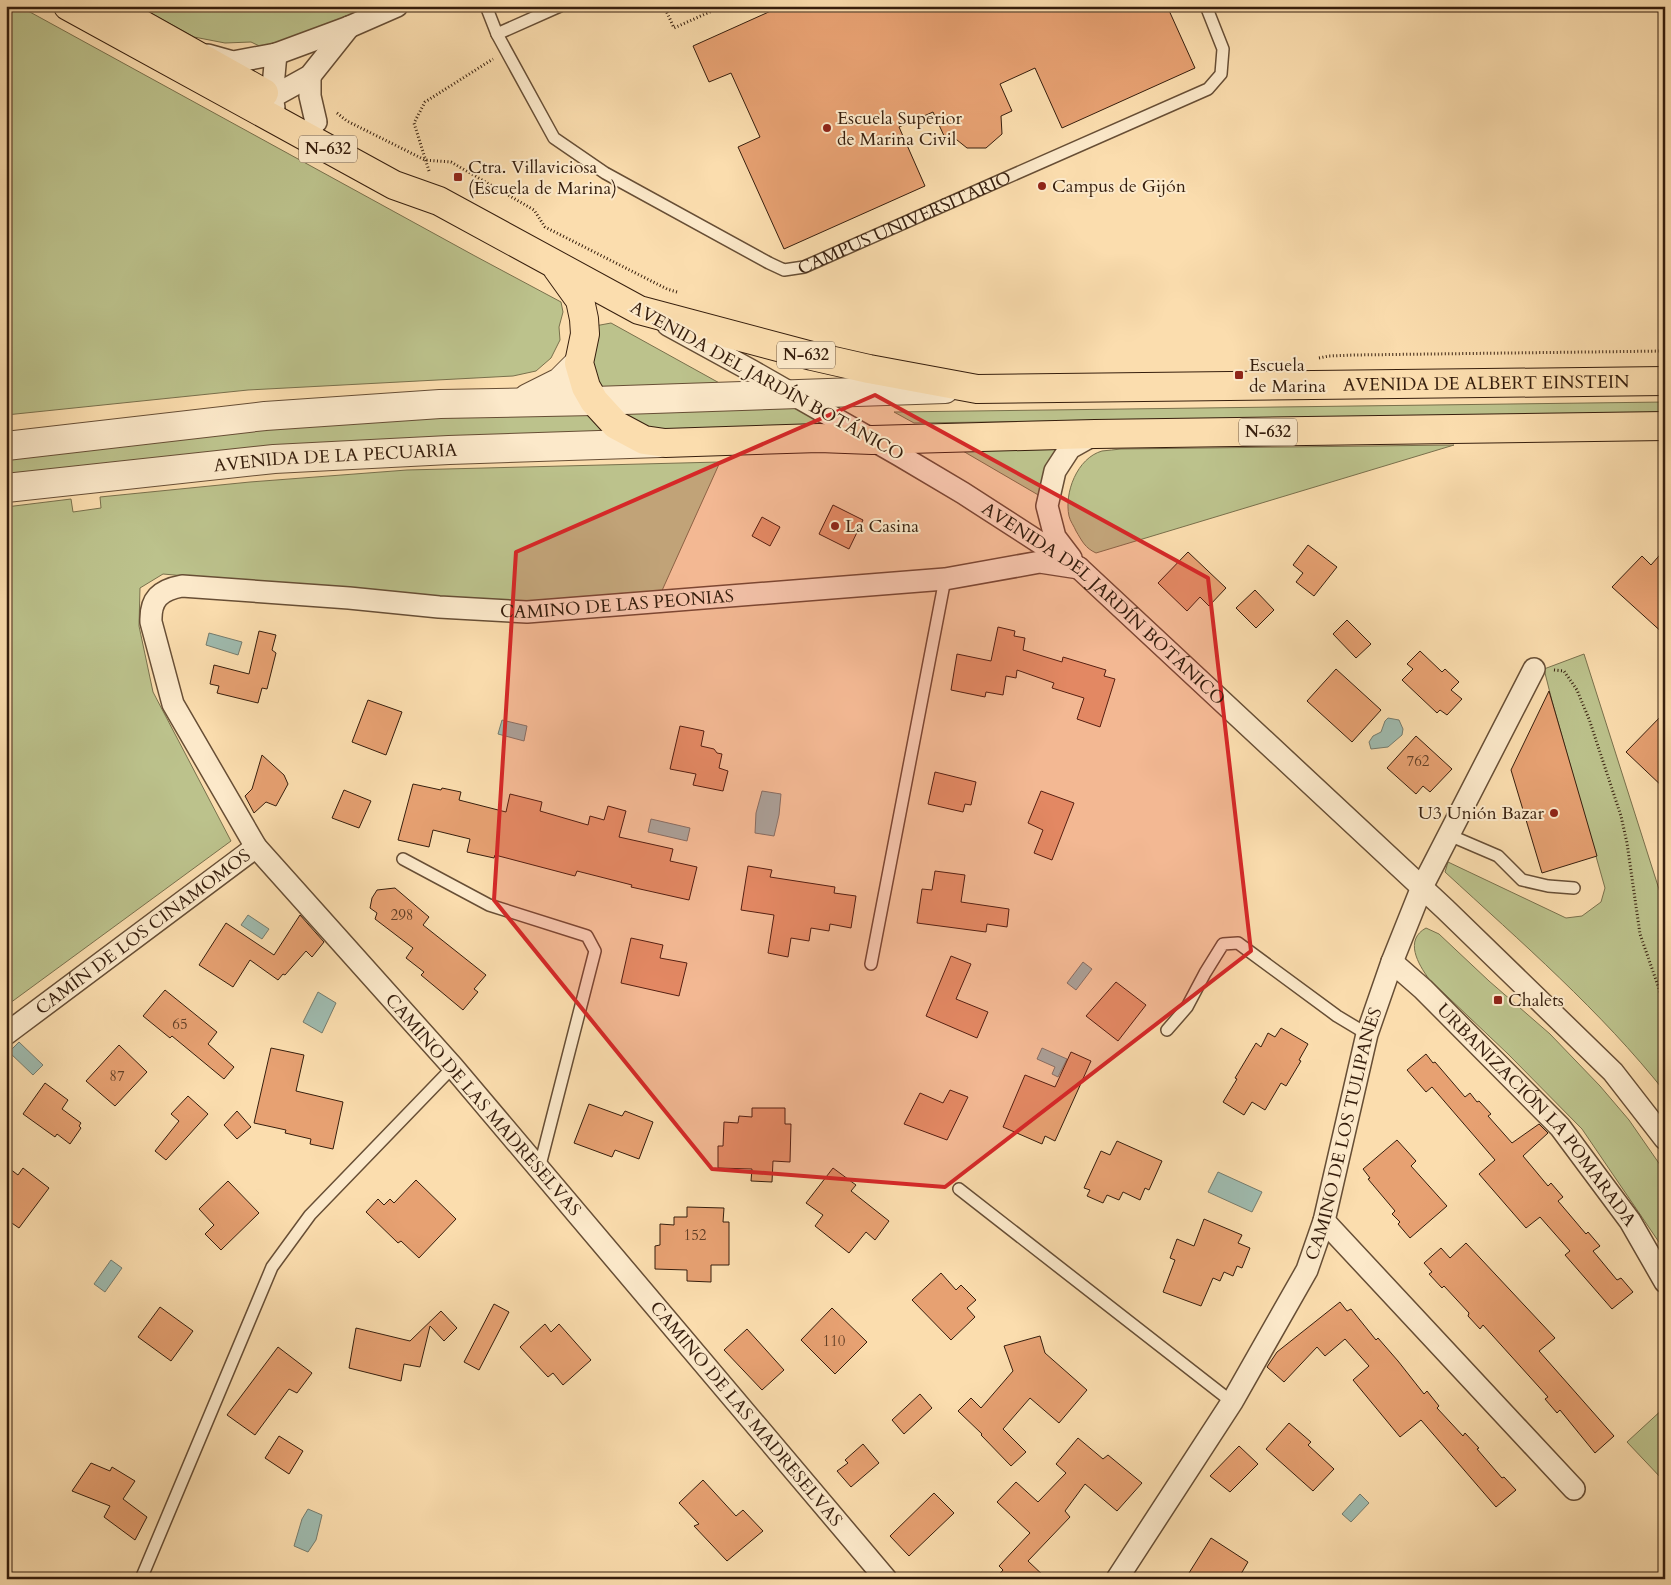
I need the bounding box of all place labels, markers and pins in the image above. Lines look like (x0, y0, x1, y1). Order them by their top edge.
place label: Escuela Superior de Marina Civil (837, 106, 963, 152)
marker: Escuela Superior de Marina Civil (821, 122, 833, 134)
place label: Ctra. Villaviciosa (Escuela de Marina) (468, 155, 617, 201)
marker: Ctra. Villaviciosa (Escuela de Marina) (452, 171, 464, 183)
place label: Campus de Gijón (1052, 174, 1187, 199)
marker: Campus de Gijón (1036, 180, 1048, 192)
place label: Escuela de Marina (1249, 353, 1326, 399)
marker: Escuela de Marina (1233, 369, 1245, 381)
place label: La Casina (845, 514, 919, 539)
marker: La Casina (829, 520, 841, 532)
place label: U3 Unión Bazar (1418, 801, 1544, 826)
marker: U3 Unión Bazar (1548, 807, 1560, 819)
place label: Chalets (1508, 988, 1564, 1013)
marker: Chalets (1492, 994, 1504, 1006)

